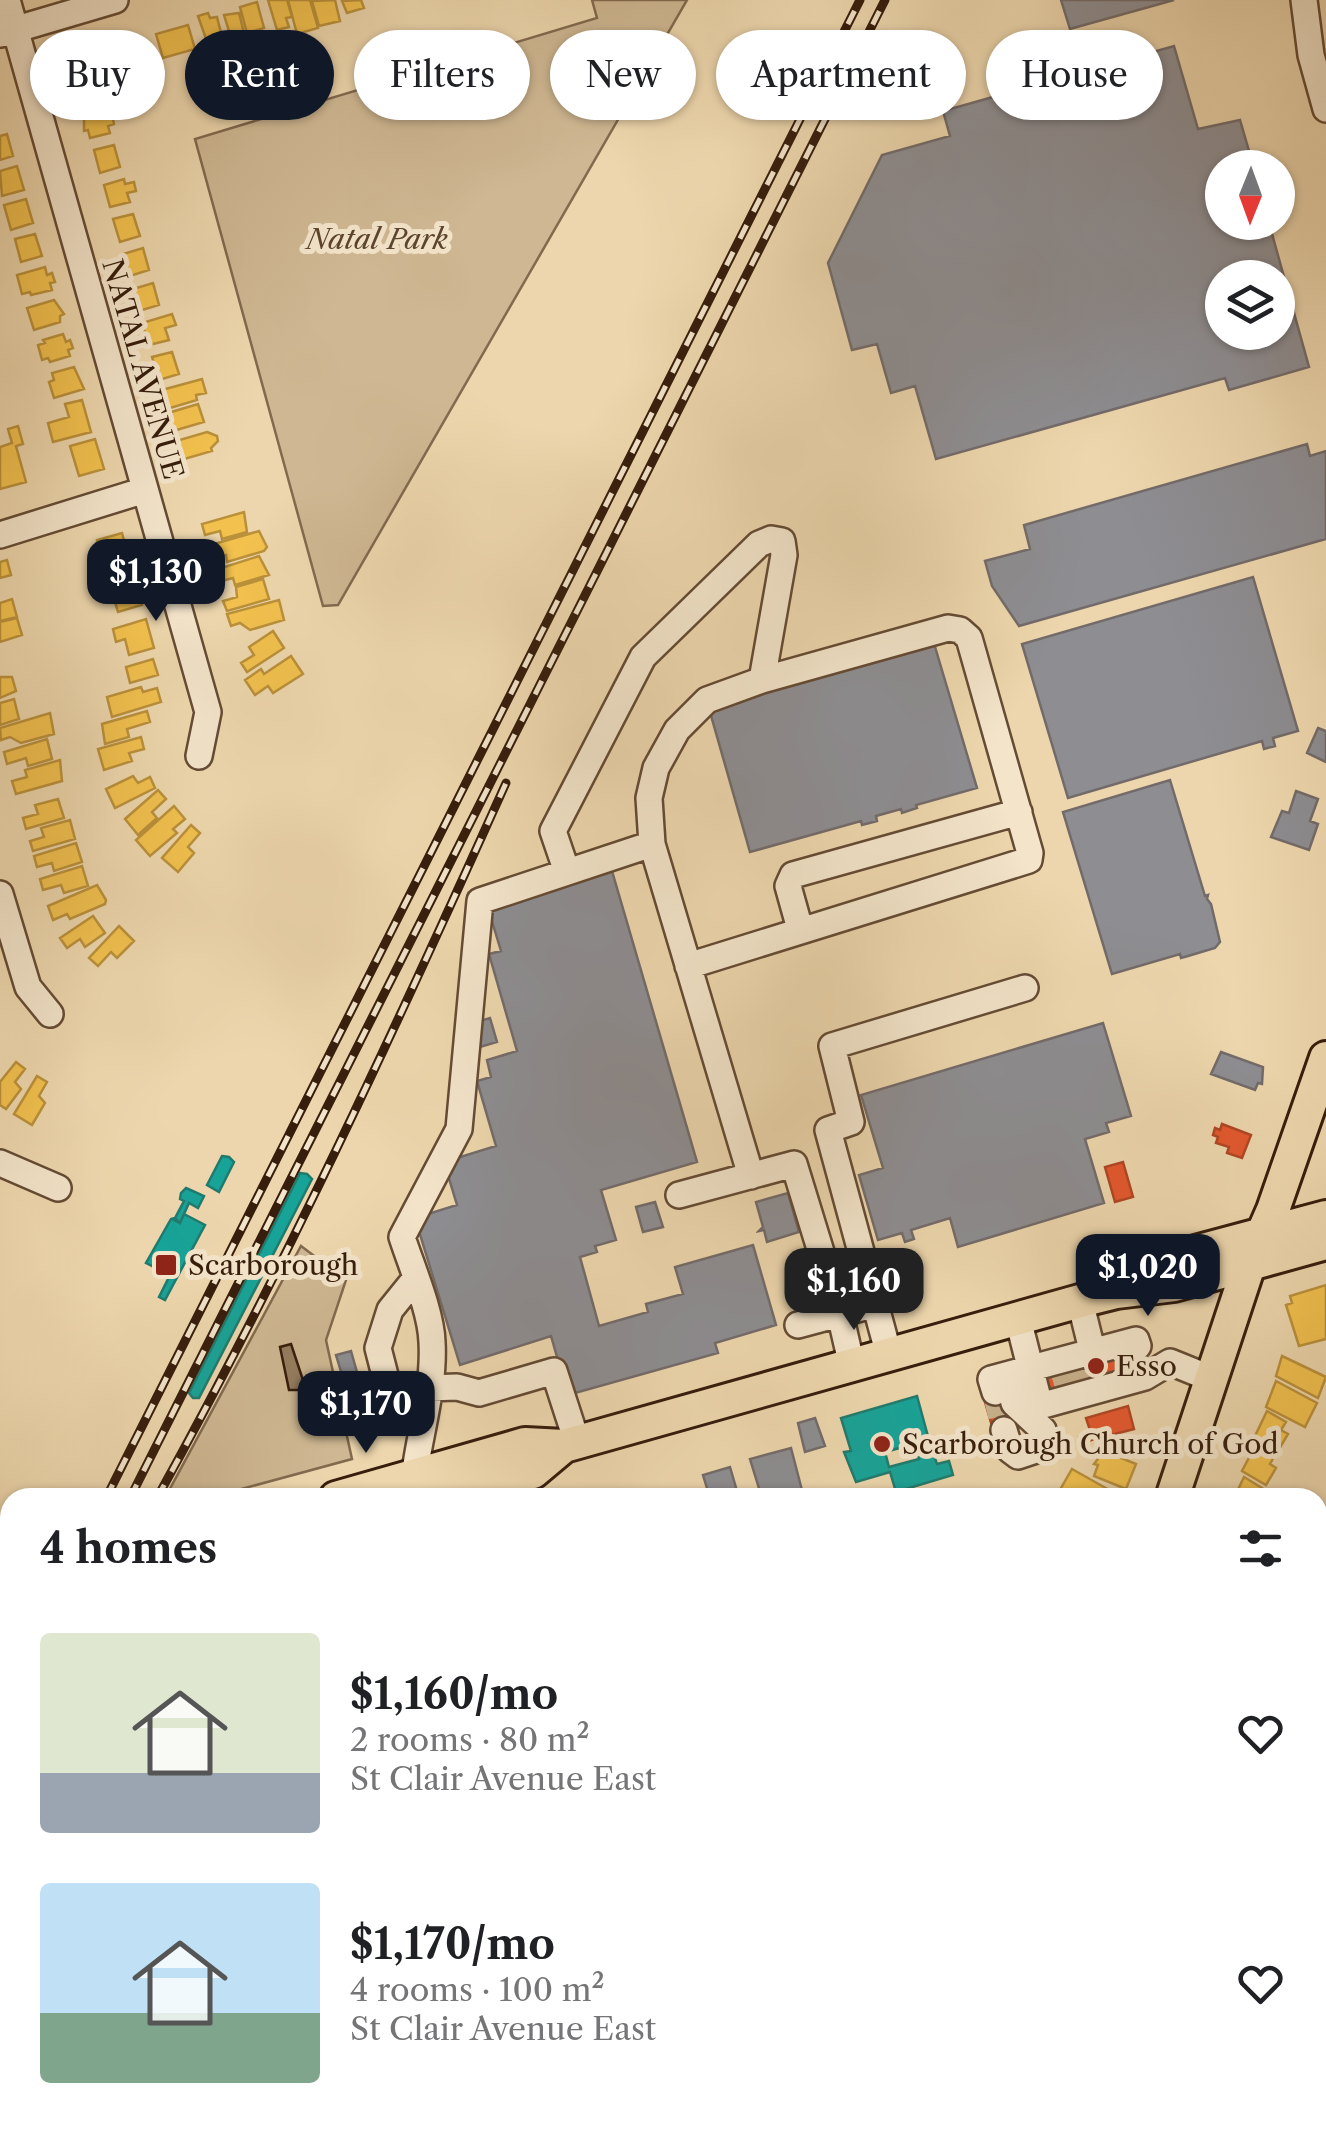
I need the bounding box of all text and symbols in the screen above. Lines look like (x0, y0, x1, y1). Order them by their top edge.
chip: Buy (30, 30, 165, 120)
chip: Rent (185, 30, 334, 120)
chip: Filters (354, 30, 530, 120)
chip: New (550, 30, 696, 120)
chip: Apartment (716, 30, 966, 120)
chip: House (986, 30, 1163, 120)
north arrow (1205, 150, 1295, 240)
map controls (1205, 150, 1295, 350)
park label: Natal Park (304, 222, 448, 256)
street label: NATAL AVENUE (95, 255, 191, 483)
button: layers (1205, 260, 1295, 350)
pin: $1,130 (75, 539, 237, 624)
text: $1,130 (109, 552, 203, 591)
pin: $1,020 (1067, 1234, 1229, 1319)
text: $1,020 (1098, 1247, 1198, 1286)
place label: Scarborough (188, 1248, 358, 1282)
pin: $1,160 (773, 1248, 935, 1333)
marker: Scarborough (153, 1252, 179, 1278)
text: $1,160 (807, 1261, 901, 1300)
place label: Esso (1116, 1349, 1177, 1383)
marker: Esso (1085, 1355, 1107, 1377)
pin: $1,170 (285, 1371, 447, 1456)
text: $1,170 (320, 1384, 412, 1423)
place label: Scarborough Church of God (902, 1427, 1278, 1461)
marker: Scarborough Church of God (871, 1433, 893, 1455)
icon: filters (1233, 1521, 1288, 1576)
text: 4 homes (40, 1522, 217, 1574)
text: $1,160/mo (350, 1668, 558, 1720)
icon: home (120, 1673, 240, 1793)
icon: heart (1233, 1706, 1288, 1761)
text: 2 rooms · 80 m² (350, 1720, 590, 1759)
text: St Clair Avenue East (350, 1759, 656, 1798)
text: $1,170/mo (350, 1918, 555, 1970)
icon: home (120, 1923, 240, 2043)
icon: heart (1233, 1956, 1288, 2011)
text: 4 rooms · 100 m² (350, 1970, 605, 2009)
text: St Clair Avenue East (350, 2009, 656, 2048)

